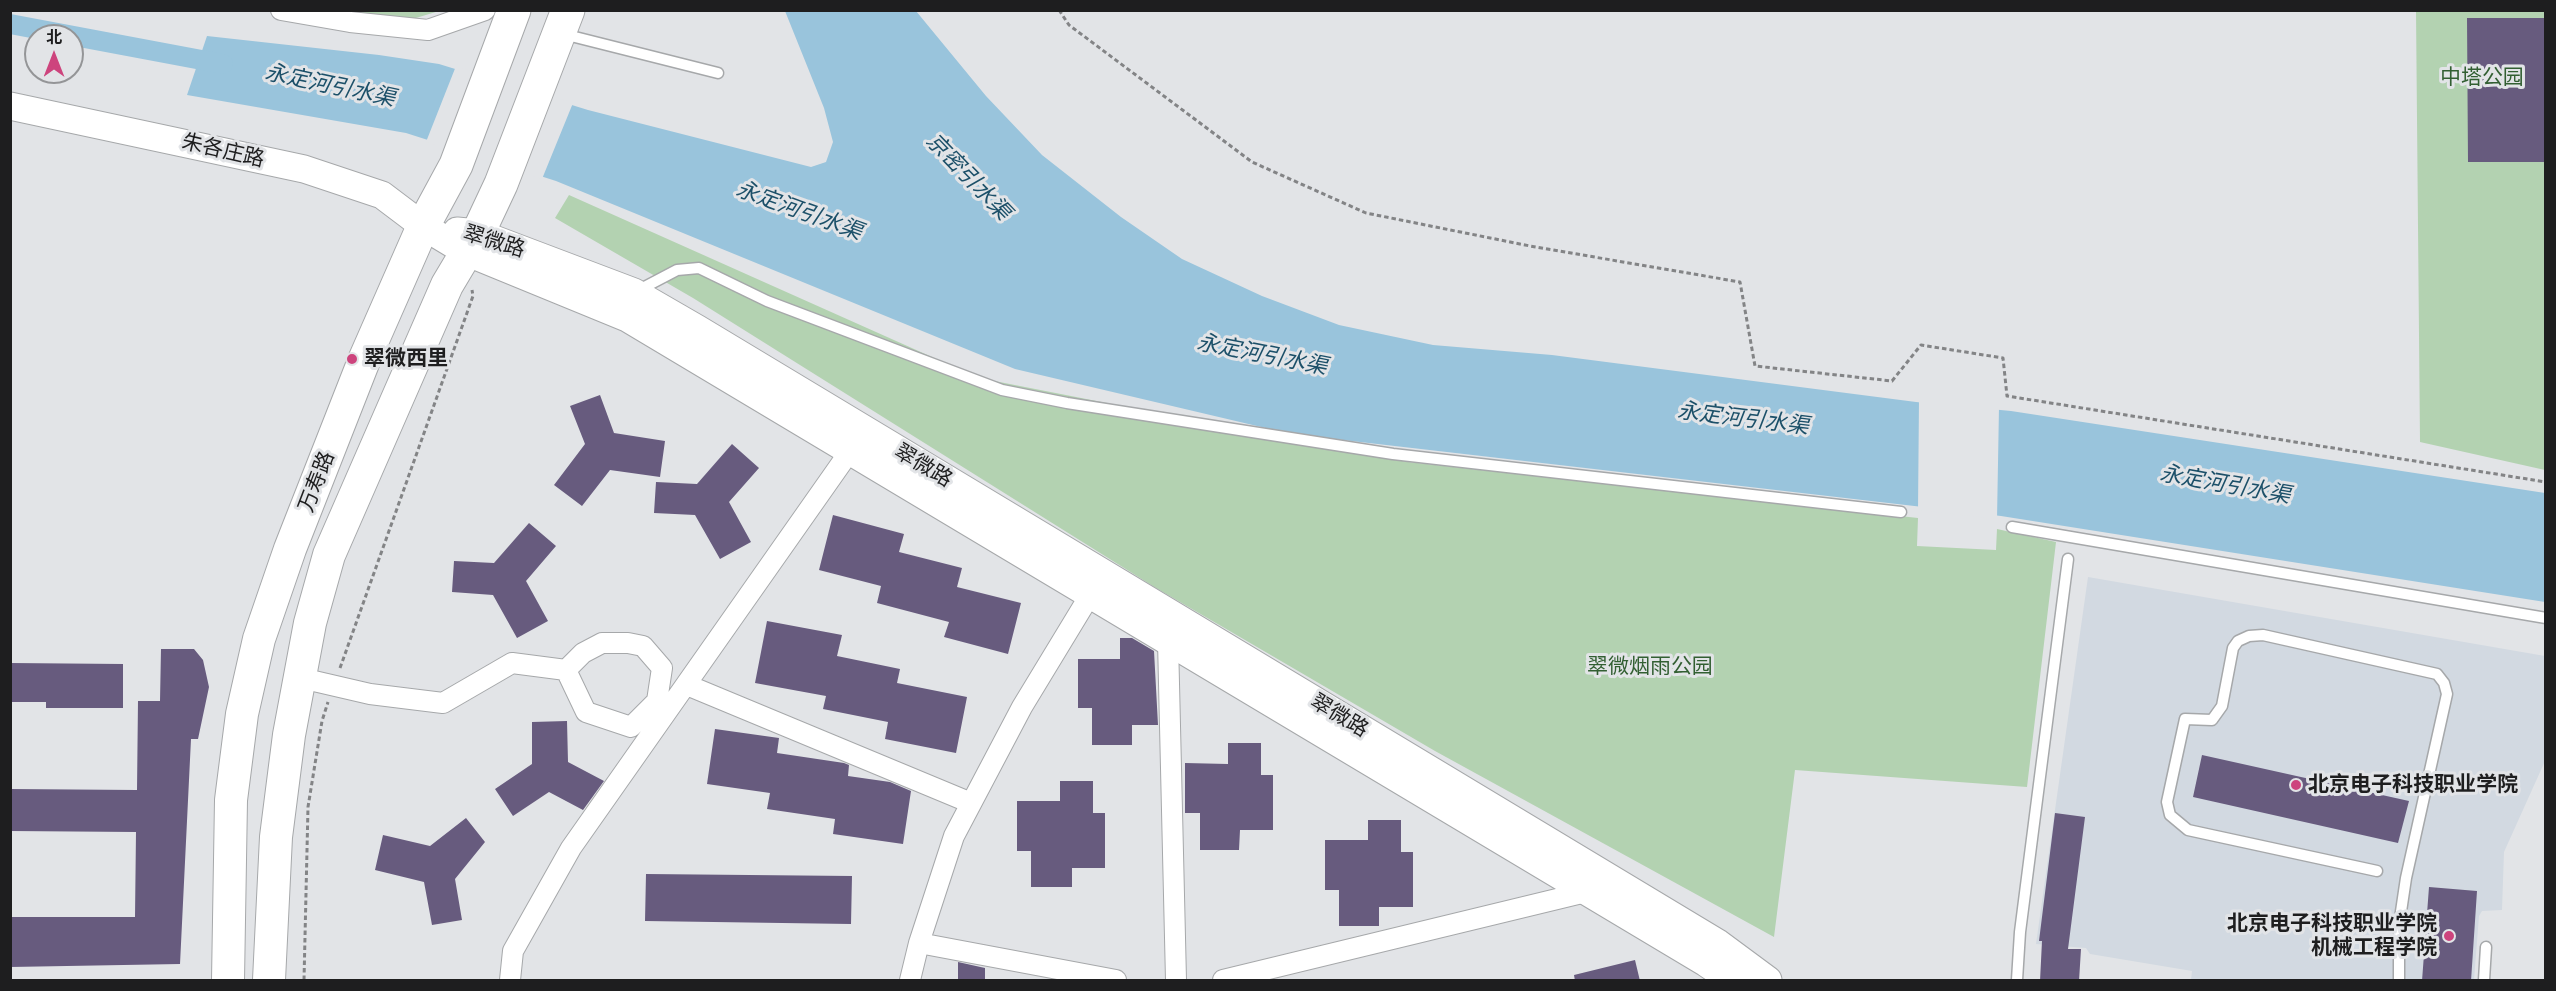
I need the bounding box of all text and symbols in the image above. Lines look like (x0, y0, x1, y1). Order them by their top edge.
north arrow (24, 24, 84, 84)
text: 北 (46, 28, 62, 47)
water label: 永定河引水渠 (263, 59, 397, 113)
park label: 中塔公园 (2440, 65, 2524, 91)
water label: 京密引水渠 (920, 128, 1016, 226)
street label: 朱各庄路 (179, 129, 267, 173)
water label: 永定河引水渠 (732, 176, 866, 246)
street label: 翠微路 (460, 221, 528, 263)
water label: 永定河引水渠 (1195, 329, 1329, 381)
place label: 翠微西里 (364, 346, 448, 372)
marker: 翠微西里 (345, 352, 359, 366)
water label: 永定河引水渠 (1676, 398, 1810, 440)
street label: 翠微路 (890, 439, 956, 493)
street label: 万寿路 (294, 448, 340, 516)
water label: 永定河引水渠 (2158, 461, 2292, 509)
park label: 翠微烟雨公园 (1587, 654, 1713, 680)
street label: 翠微路 (1306, 689, 1372, 743)
place label: 北京电子科技职业学院 (2308, 772, 2518, 798)
marker: 北京电子科技职业学院 (2289, 778, 2303, 792)
place label: 北京电子科技职业学院 机械工程学院 (2227, 911, 2437, 961)
marker: 北京电子科技职业学院 机械工程学院 (2442, 929, 2456, 943)

